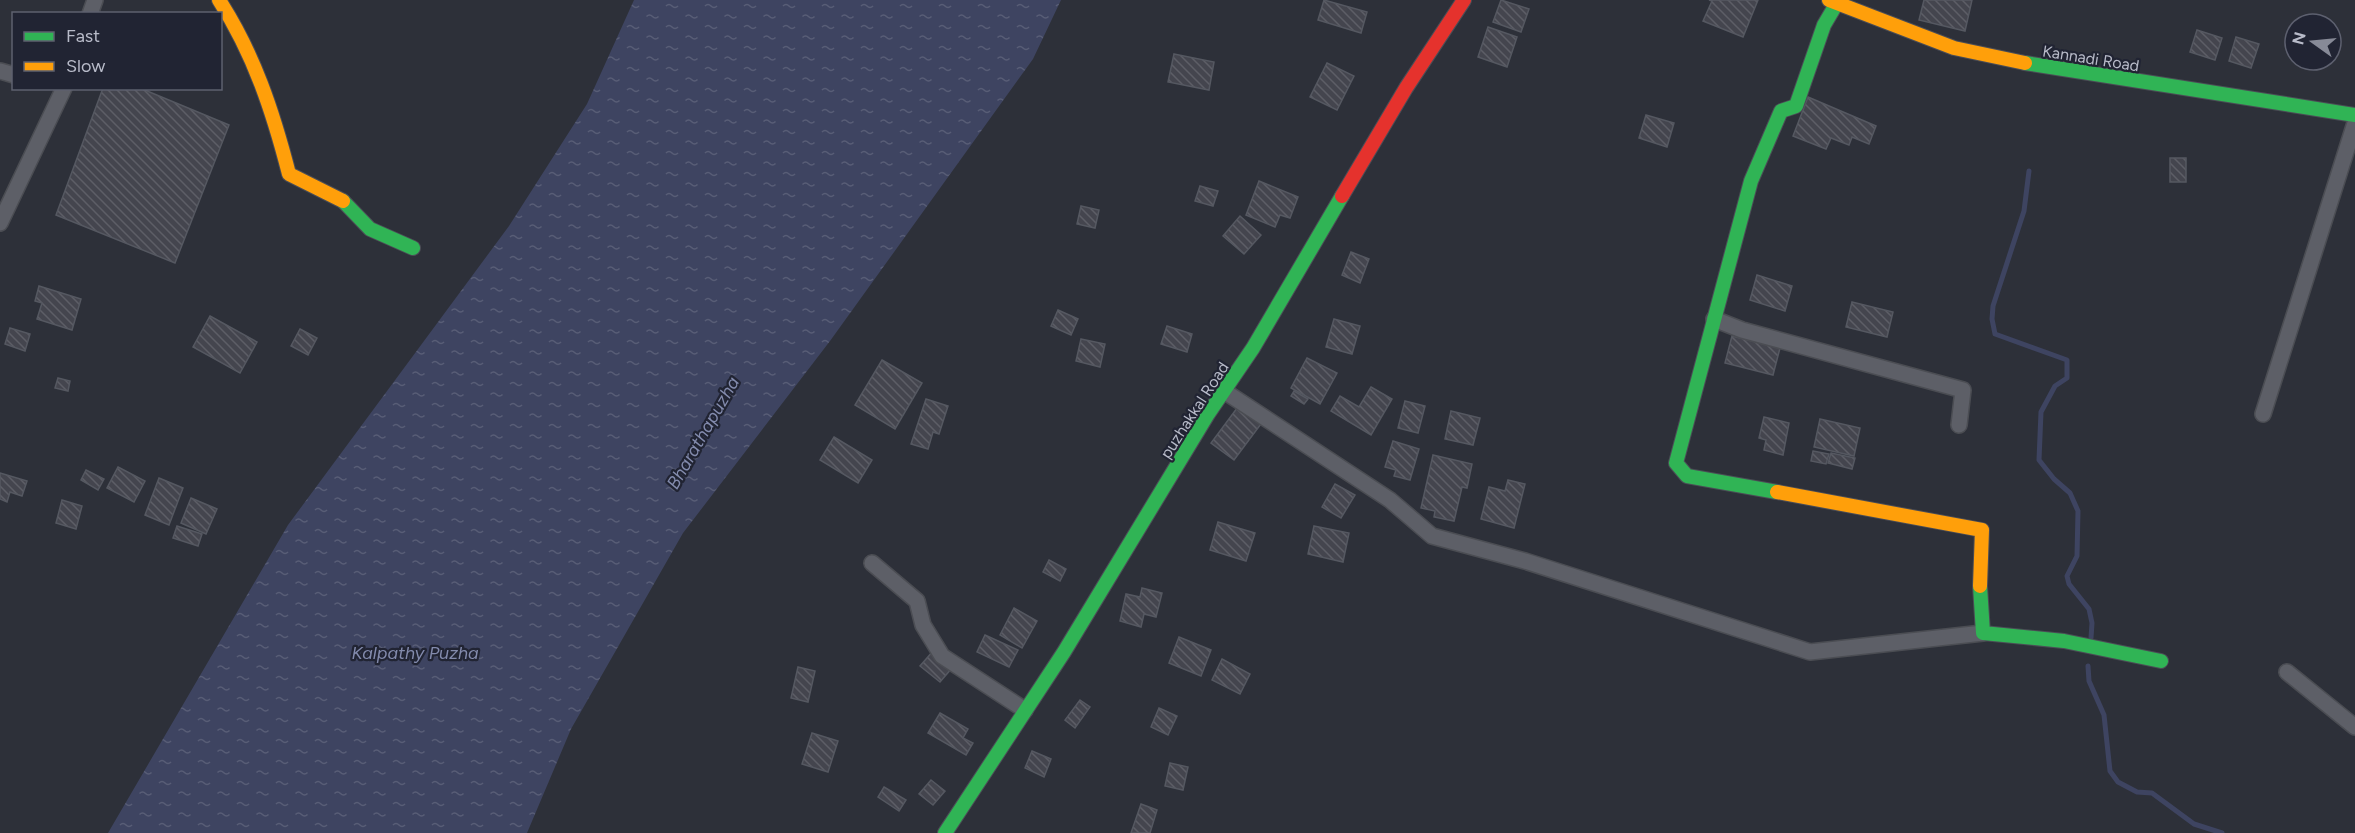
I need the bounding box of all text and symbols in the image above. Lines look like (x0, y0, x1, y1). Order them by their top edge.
legend (12, 12, 222, 90)
north arrow (2283, 12, 2343, 72)
text: Fast (66, 25, 100, 47)
text: N (2288, 30, 2310, 47)
street label: Kannadi Road (2041, 41, 2141, 76)
text: Slow (66, 55, 105, 77)
street label: puzhakkal Road (1156, 358, 1233, 462)
water label: Bharathapuzha (662, 373, 744, 493)
water label: Kalpathy Puzha (351, 642, 479, 664)

